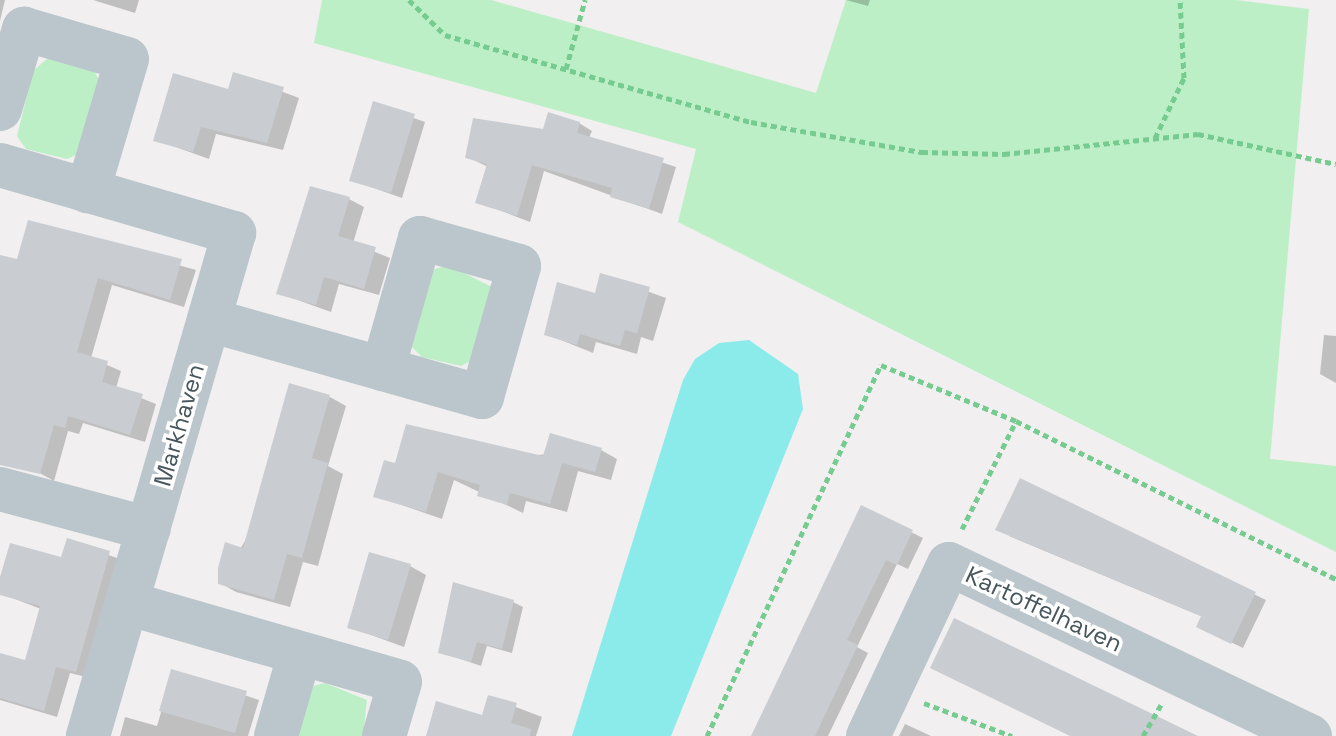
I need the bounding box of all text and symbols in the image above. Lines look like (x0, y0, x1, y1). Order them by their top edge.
street label: Markhaven (148, 361, 210, 489)
street label: Kartoffelhaven (961, 560, 1127, 658)

